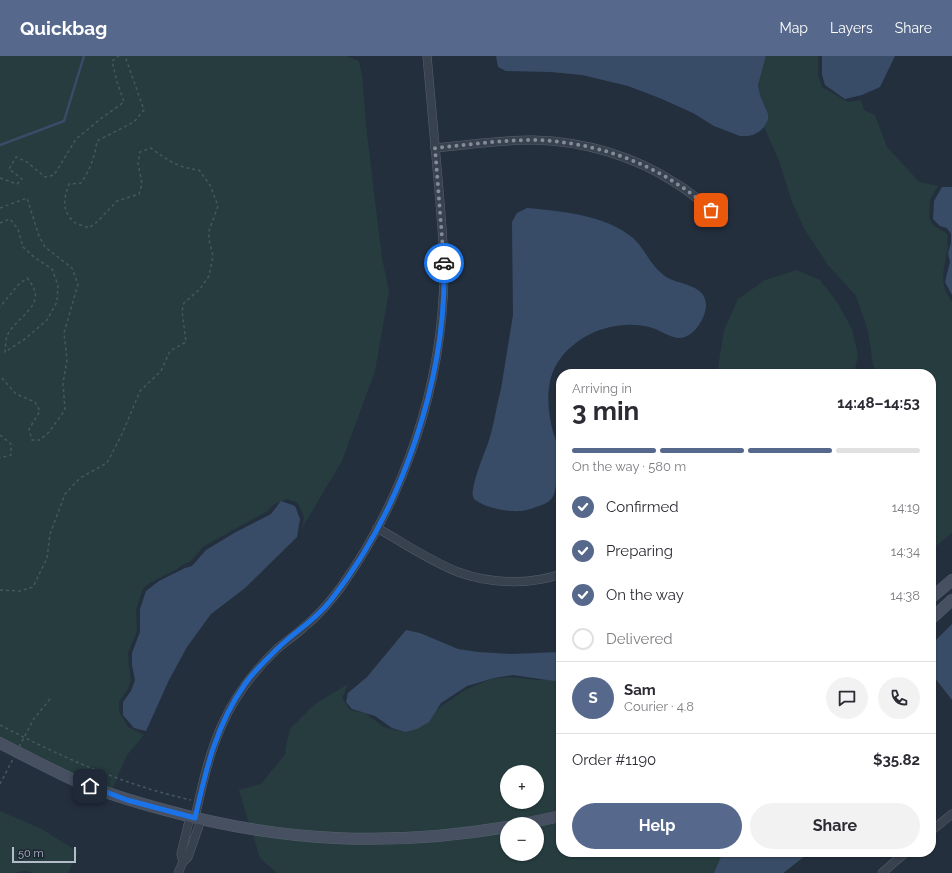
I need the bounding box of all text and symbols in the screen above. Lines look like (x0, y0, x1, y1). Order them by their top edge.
text: Quickbag (20, 17, 107, 39)
text: Map (780, 20, 808, 36)
text: Layers (830, 20, 873, 36)
text: Share (895, 20, 932, 36)
pin (694, 193, 728, 227)
icon: bag (700, 199, 722, 221)
courier (424, 243, 464, 283)
icon: car (433, 252, 455, 274)
text: Arriving in (572, 381, 632, 396)
text: 14:48–14:53 (837, 394, 920, 412)
text: 3 min (572, 396, 639, 426)
text: On the way · 580 m (572, 459, 686, 474)
icon: check (572, 496, 594, 518)
text: Confirmed (606, 498, 679, 516)
text: 14:19 (892, 500, 920, 515)
icon: check (572, 540, 594, 562)
text: Preparing (606, 542, 673, 560)
text: 14:34 (891, 544, 920, 559)
icon: check (572, 584, 594, 606)
text: On the way (606, 586, 684, 604)
text: 14:38 (890, 588, 920, 603)
text: Delivered (606, 630, 673, 648)
button: chat (826, 677, 868, 719)
button: phone (878, 677, 920, 719)
text: Sam (624, 681, 656, 699)
text: S (588, 689, 598, 707)
text: Courier · 4.8 (624, 699, 694, 714)
text: Order #1190 (572, 751, 656, 769)
text: $35.82 (873, 751, 920, 769)
map controls (500, 765, 544, 861)
button: + (500, 765, 544, 809)
pin (73, 769, 107, 803)
icon: home (79, 775, 101, 797)
button: Help (572, 803, 742, 849)
button: Share (750, 803, 920, 849)
button: − (500, 817, 544, 861)
scale bar (12, 845, 76, 864)
text: 50 m (18, 847, 44, 860)

